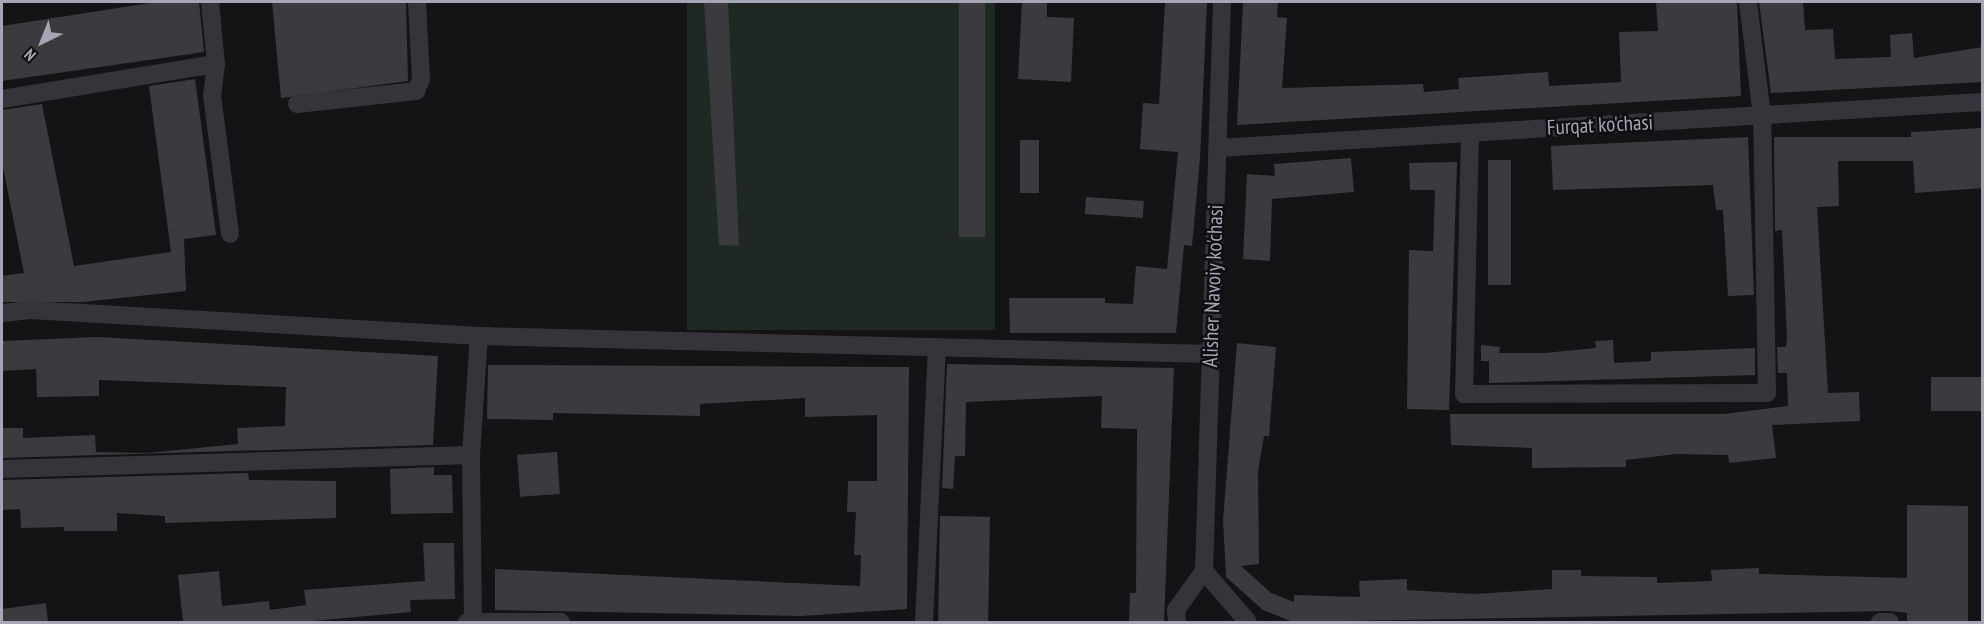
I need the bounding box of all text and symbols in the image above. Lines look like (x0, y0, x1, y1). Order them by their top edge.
north arrow (12, 12, 72, 72)
text: N (20, 45, 40, 65)
street label: Furqat ko'chasi (1546, 110, 1654, 140)
street label: Alisher Navoiy ko'chasi (1198, 204, 1228, 368)

